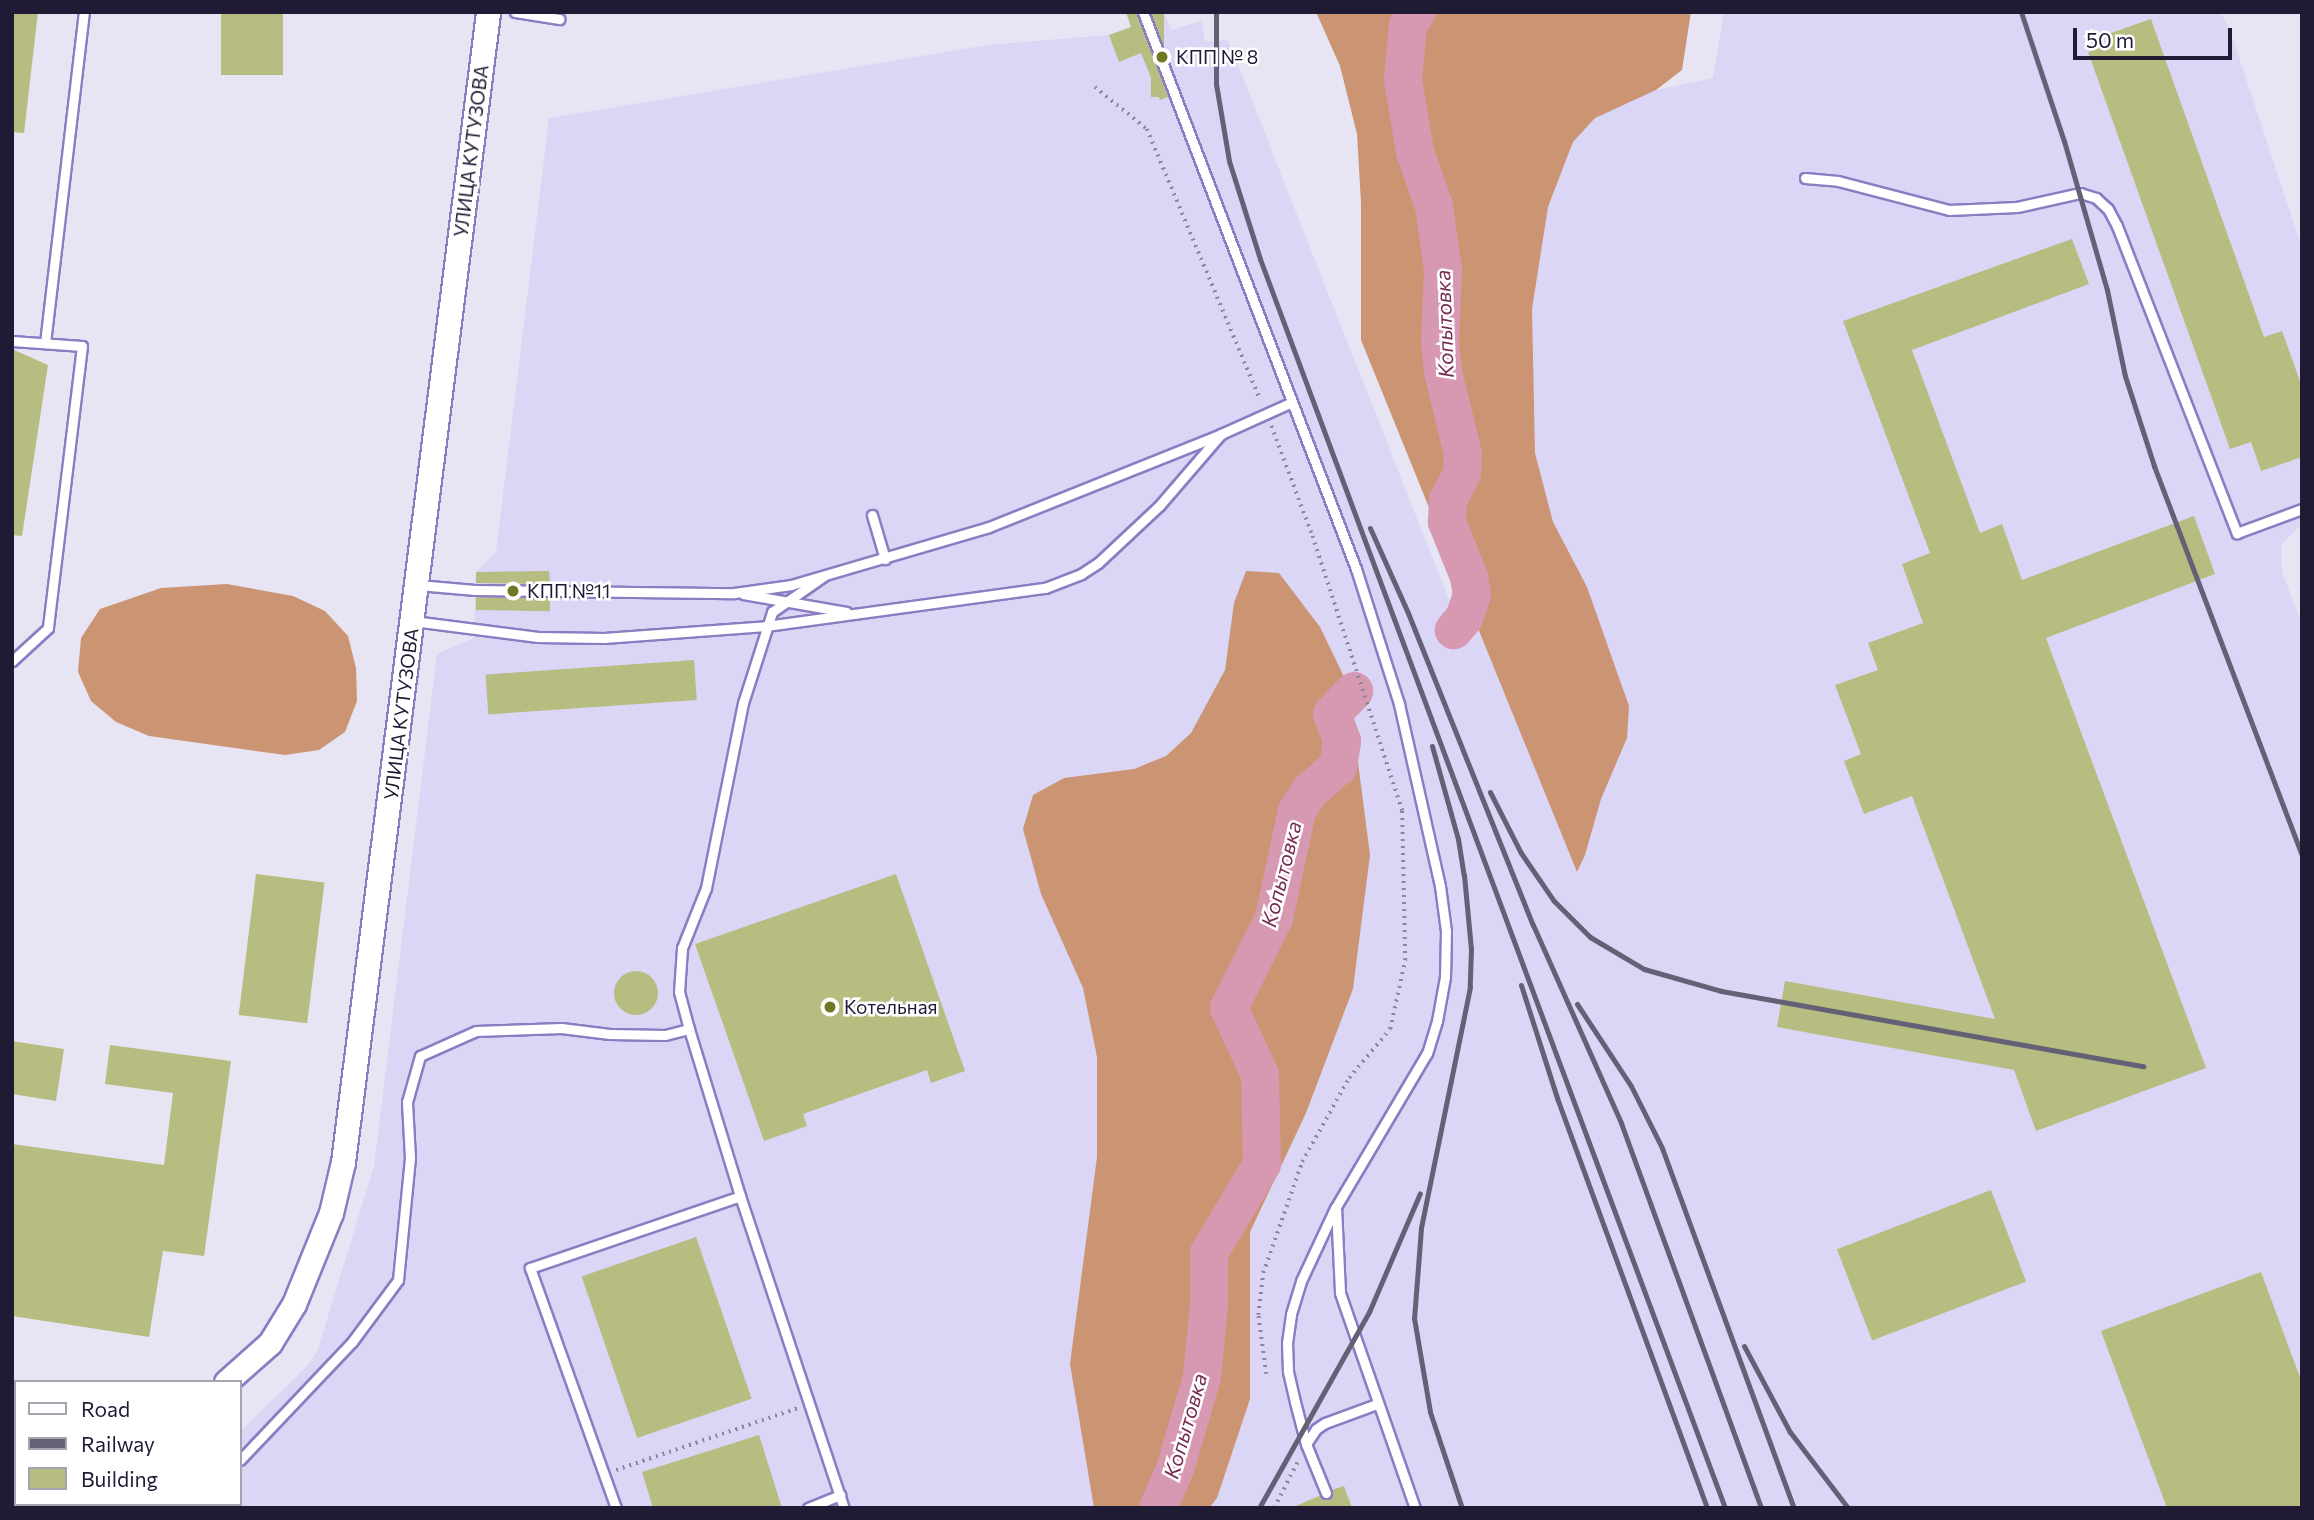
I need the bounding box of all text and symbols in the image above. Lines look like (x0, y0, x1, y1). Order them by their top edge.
scale bar (2076, 14, 2235, 58)
text: 50 m (2086, 27, 2134, 52)
place label: КПП № 8 (1176, 46, 1258, 68)
marker: КПП № 8 (1154, 49, 1170, 65)
street label: УЛИЦА КУТУЗОВА (449, 64, 493, 238)
water label: Копытовка (1430, 269, 1458, 379)
place label: КПП №11 (527, 580, 610, 602)
marker: КПП №11 (505, 583, 521, 599)
street label: УЛИЦА КУТУЗОВА (379, 627, 423, 801)
water label: Копытовка (1256, 818, 1306, 930)
place label: Котельная (844, 996, 937, 1018)
marker: Котельная (822, 999, 838, 1015)
water label: Копытовка (1158, 1370, 1212, 1482)
legend (14, 1380, 242, 1506)
text: Road (81, 1396, 130, 1421)
text: Railway (81, 1431, 155, 1456)
text: Building (81, 1466, 158, 1491)

